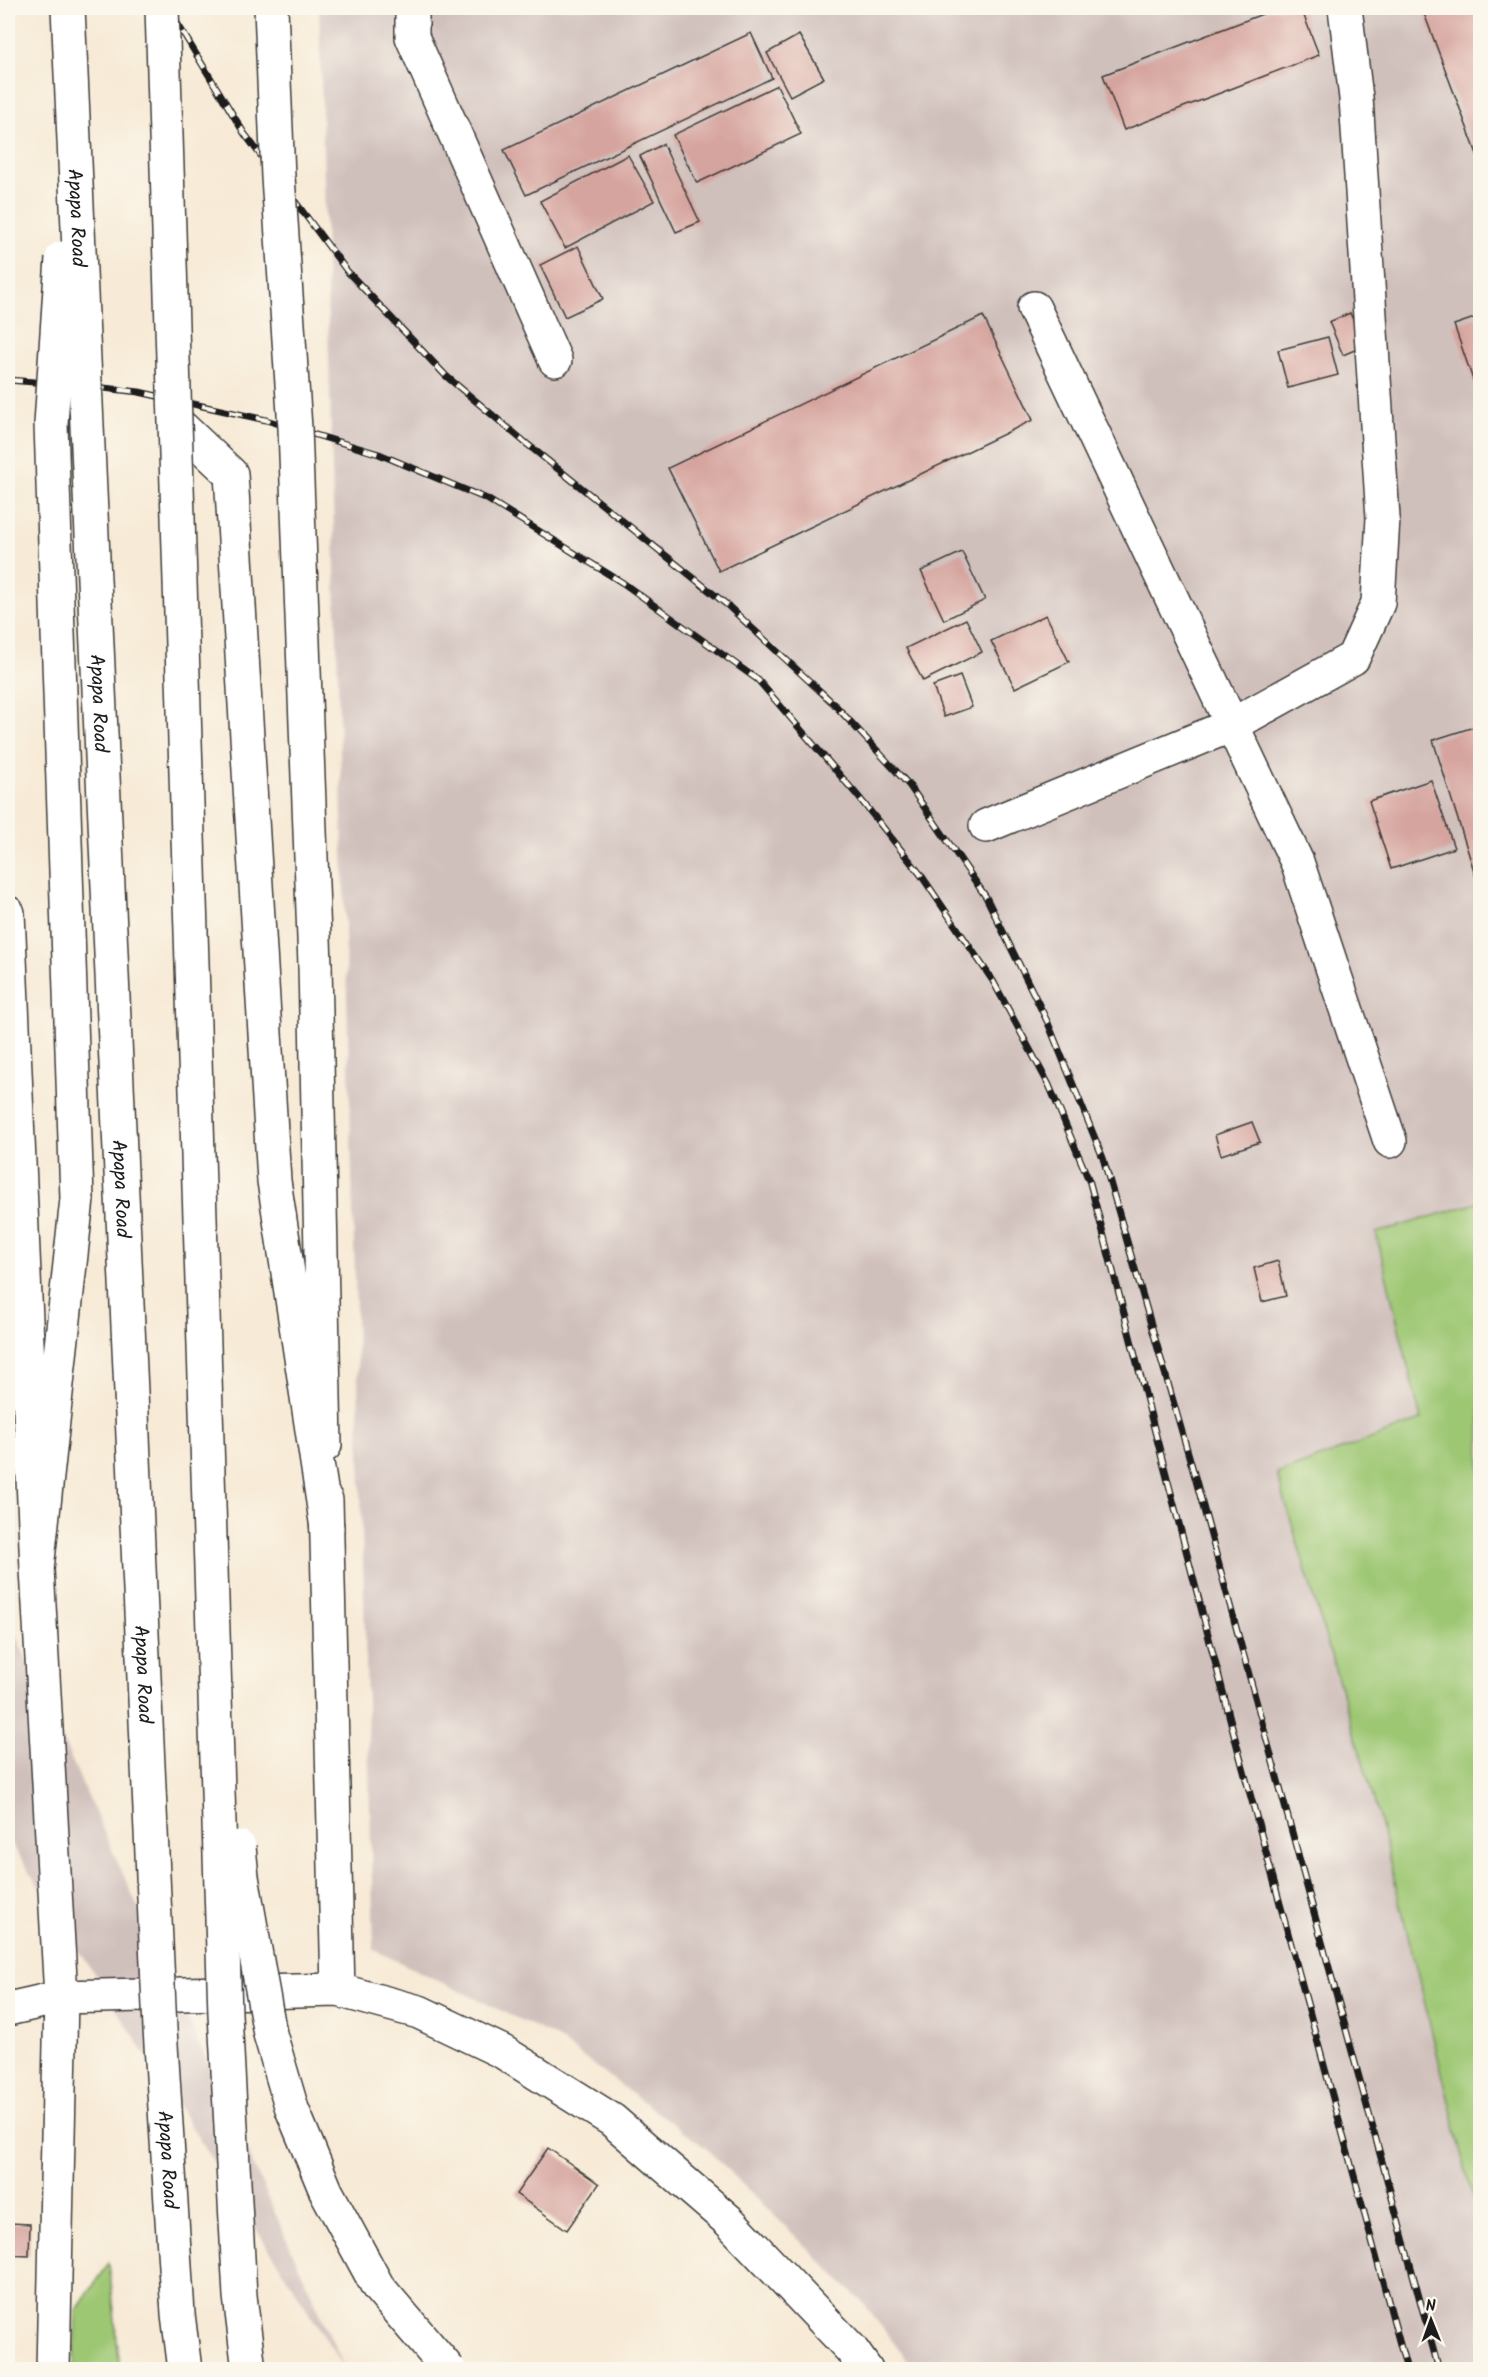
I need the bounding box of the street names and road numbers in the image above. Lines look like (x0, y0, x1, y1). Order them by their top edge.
street label: Apapa Road (57, 168, 94, 269)
street label: Apapa Road (79, 654, 116, 754)
street label: Apapa Road (102, 1139, 138, 1240)
street label: Apapa Road (124, 1625, 160, 1725)
street label: Apapa Road (147, 2110, 185, 2211)

